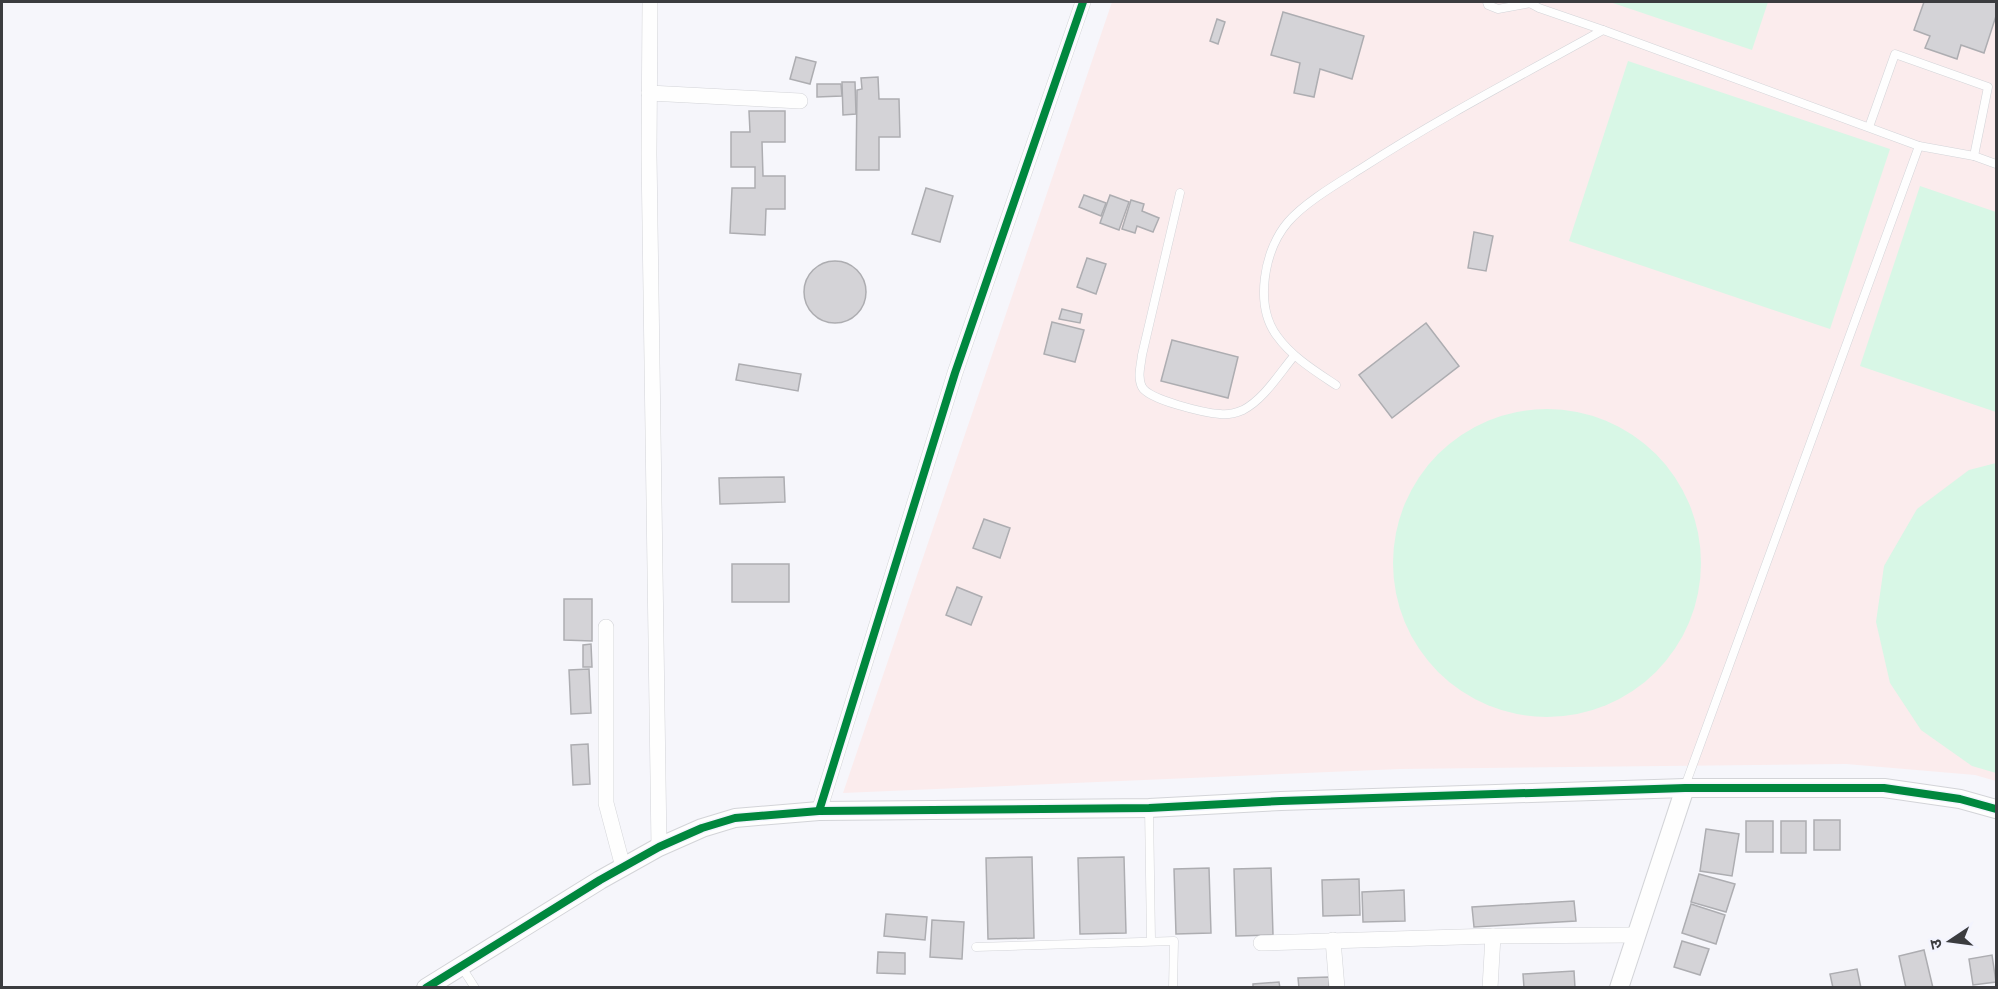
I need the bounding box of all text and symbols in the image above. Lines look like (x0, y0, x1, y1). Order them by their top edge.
north arrow (1920, 911, 1980, 971)
text: उ (1923, 937, 1947, 951)

